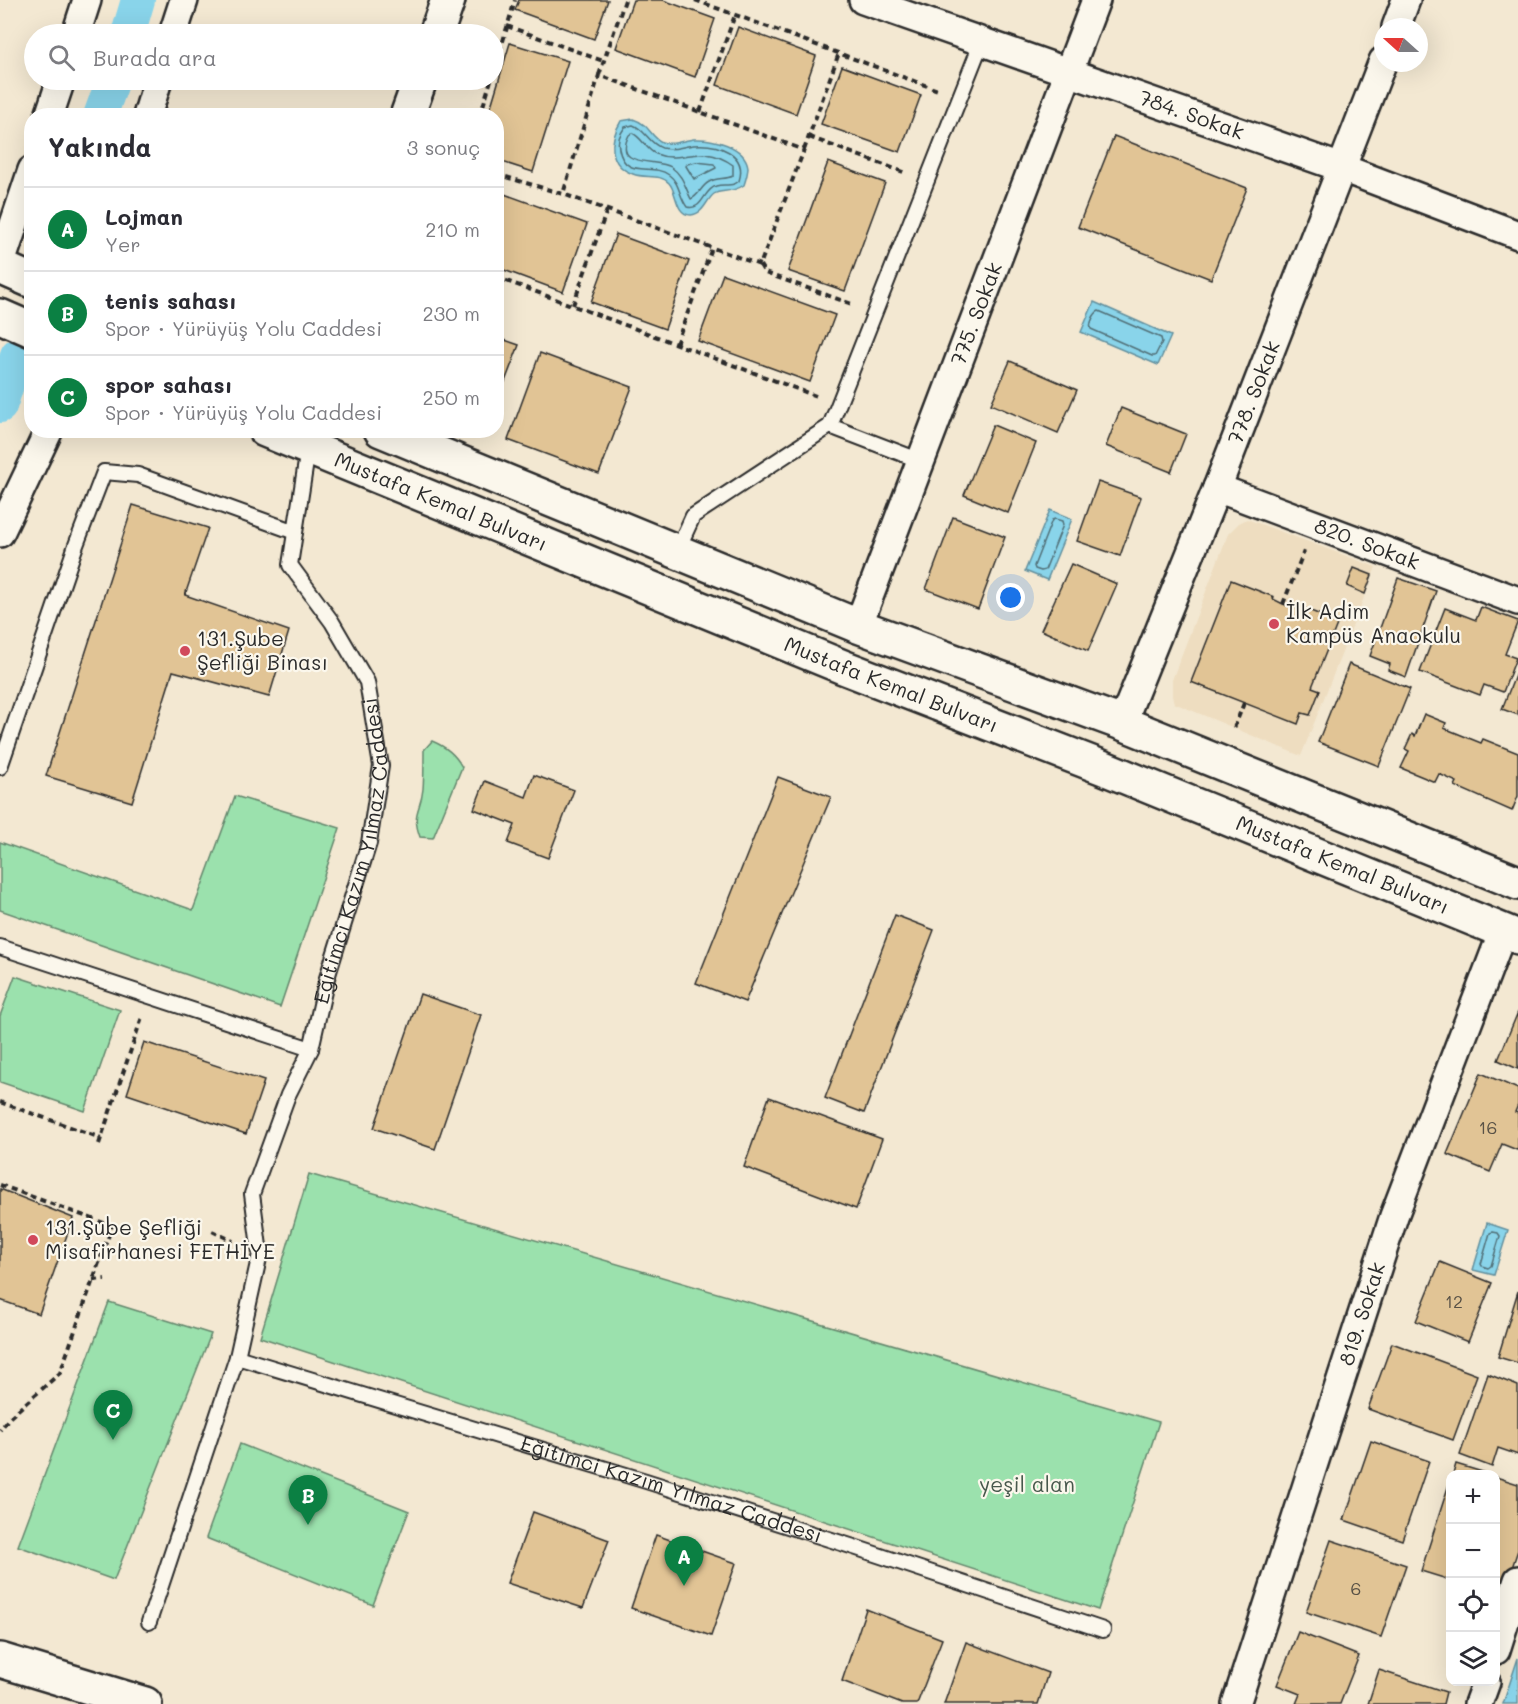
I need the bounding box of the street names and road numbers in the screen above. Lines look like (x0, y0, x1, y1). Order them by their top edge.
street label: 784. Sokak (1136, 83, 1248, 145)
street label: 775. Sokak (943, 258, 1007, 369)
street label: 778. Sokak (1220, 336, 1285, 447)
street label: Mustafa Kemal Bulvarı (331, 445, 552, 556)
street label: 820. Sokak (1311, 511, 1424, 575)
street label: Mustafa Kemal Bulvarı (781, 629, 1002, 738)
street label: Eğitimci Kazım Yılmaz Caddesi (307, 696, 393, 1006)
street label: Mustafa Kemal Bulvarı (1232, 808, 1453, 919)
street label: 819. Sokak (1332, 1258, 1390, 1369)
street label: Eğitimci Kazım Yılmaz Caddesi (517, 1429, 826, 1548)

